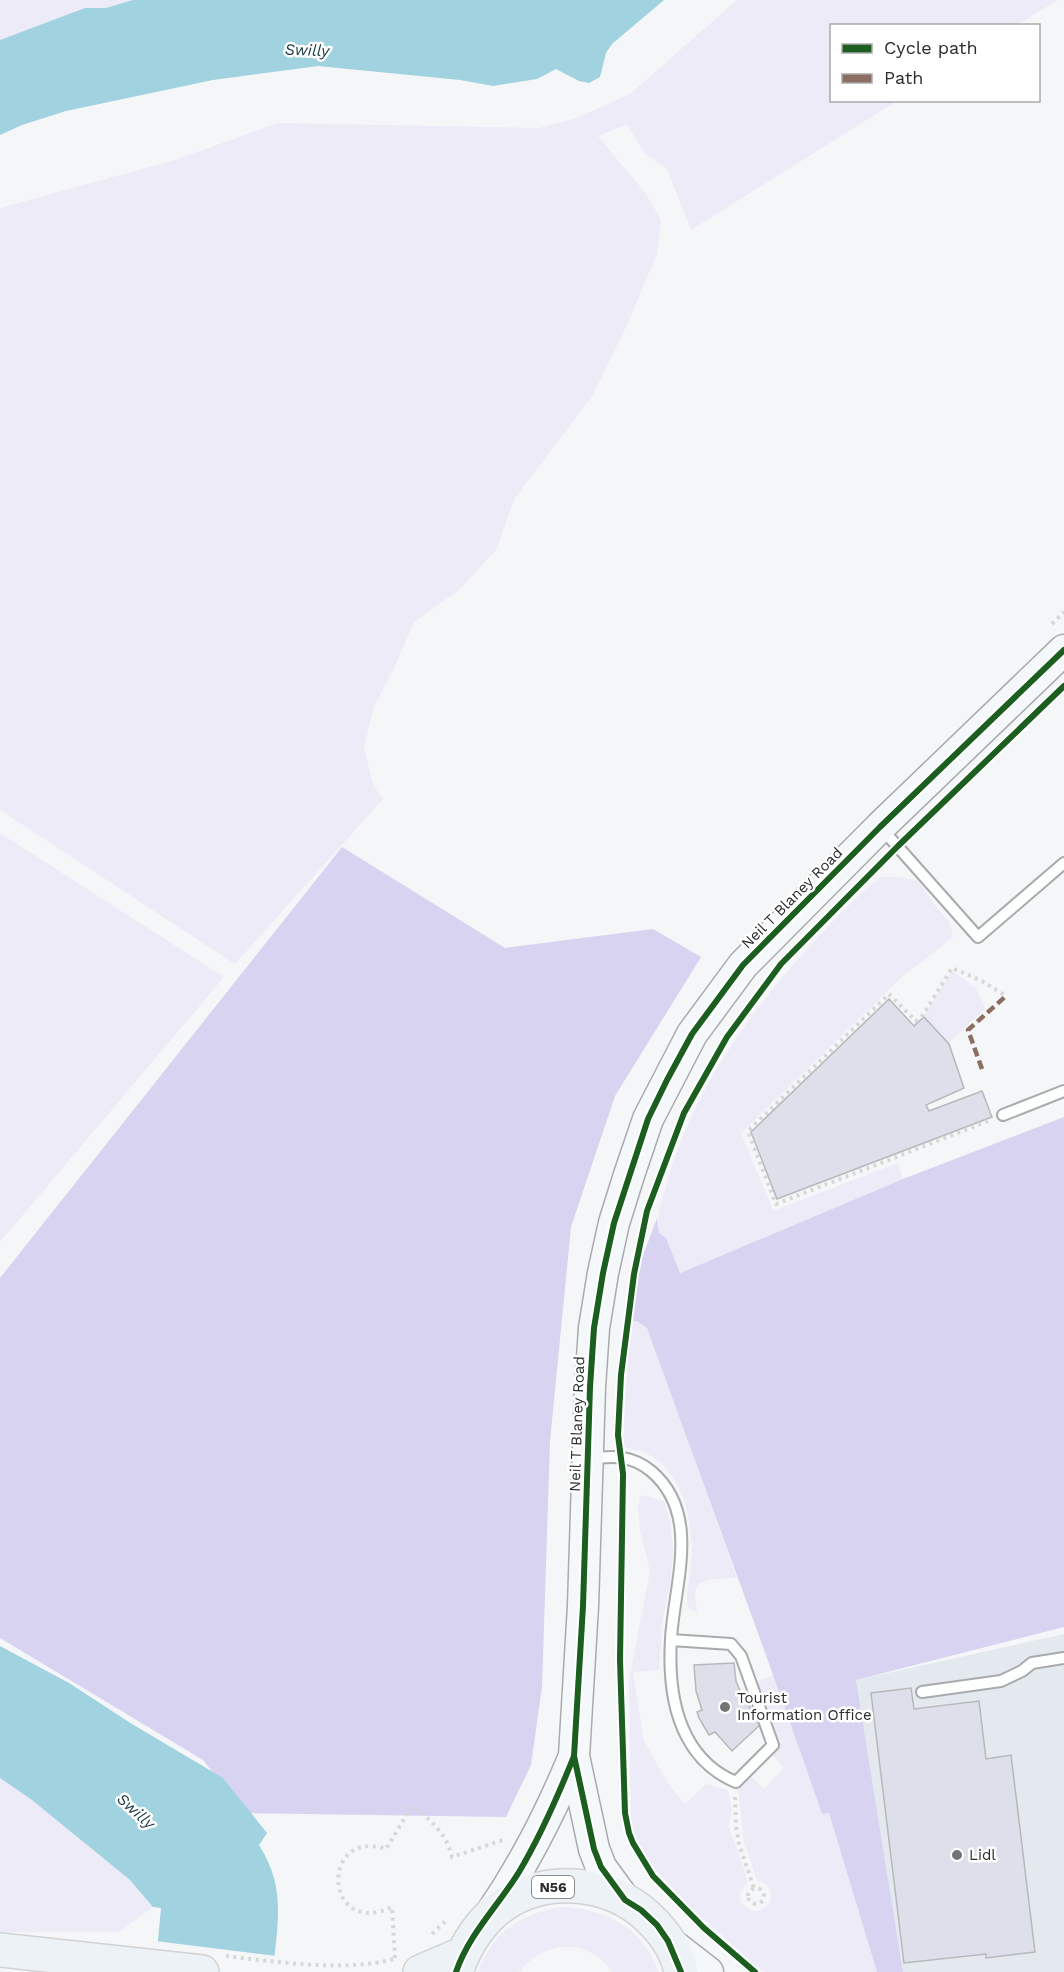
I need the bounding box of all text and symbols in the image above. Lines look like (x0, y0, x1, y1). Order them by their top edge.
legend (830, 24, 1040, 102)
text: Cycle path (884, 37, 978, 58)
water label: Swilly (284, 40, 331, 60)
text: Path (884, 67, 924, 88)
street label: Neil T Blaney Road (738, 844, 846, 952)
street label: Neil T Blaney Road (566, 1356, 588, 1492)
place label: Tourist Information Office (737, 1689, 872, 1724)
marker: Tourist Information Office (718, 1700, 732, 1714)
water label: Swilly (113, 1789, 160, 1834)
place label: Lidl (969, 1846, 996, 1864)
marker: Lidl (950, 1848, 964, 1862)
road number: N56 (532, 1876, 574, 1898)

